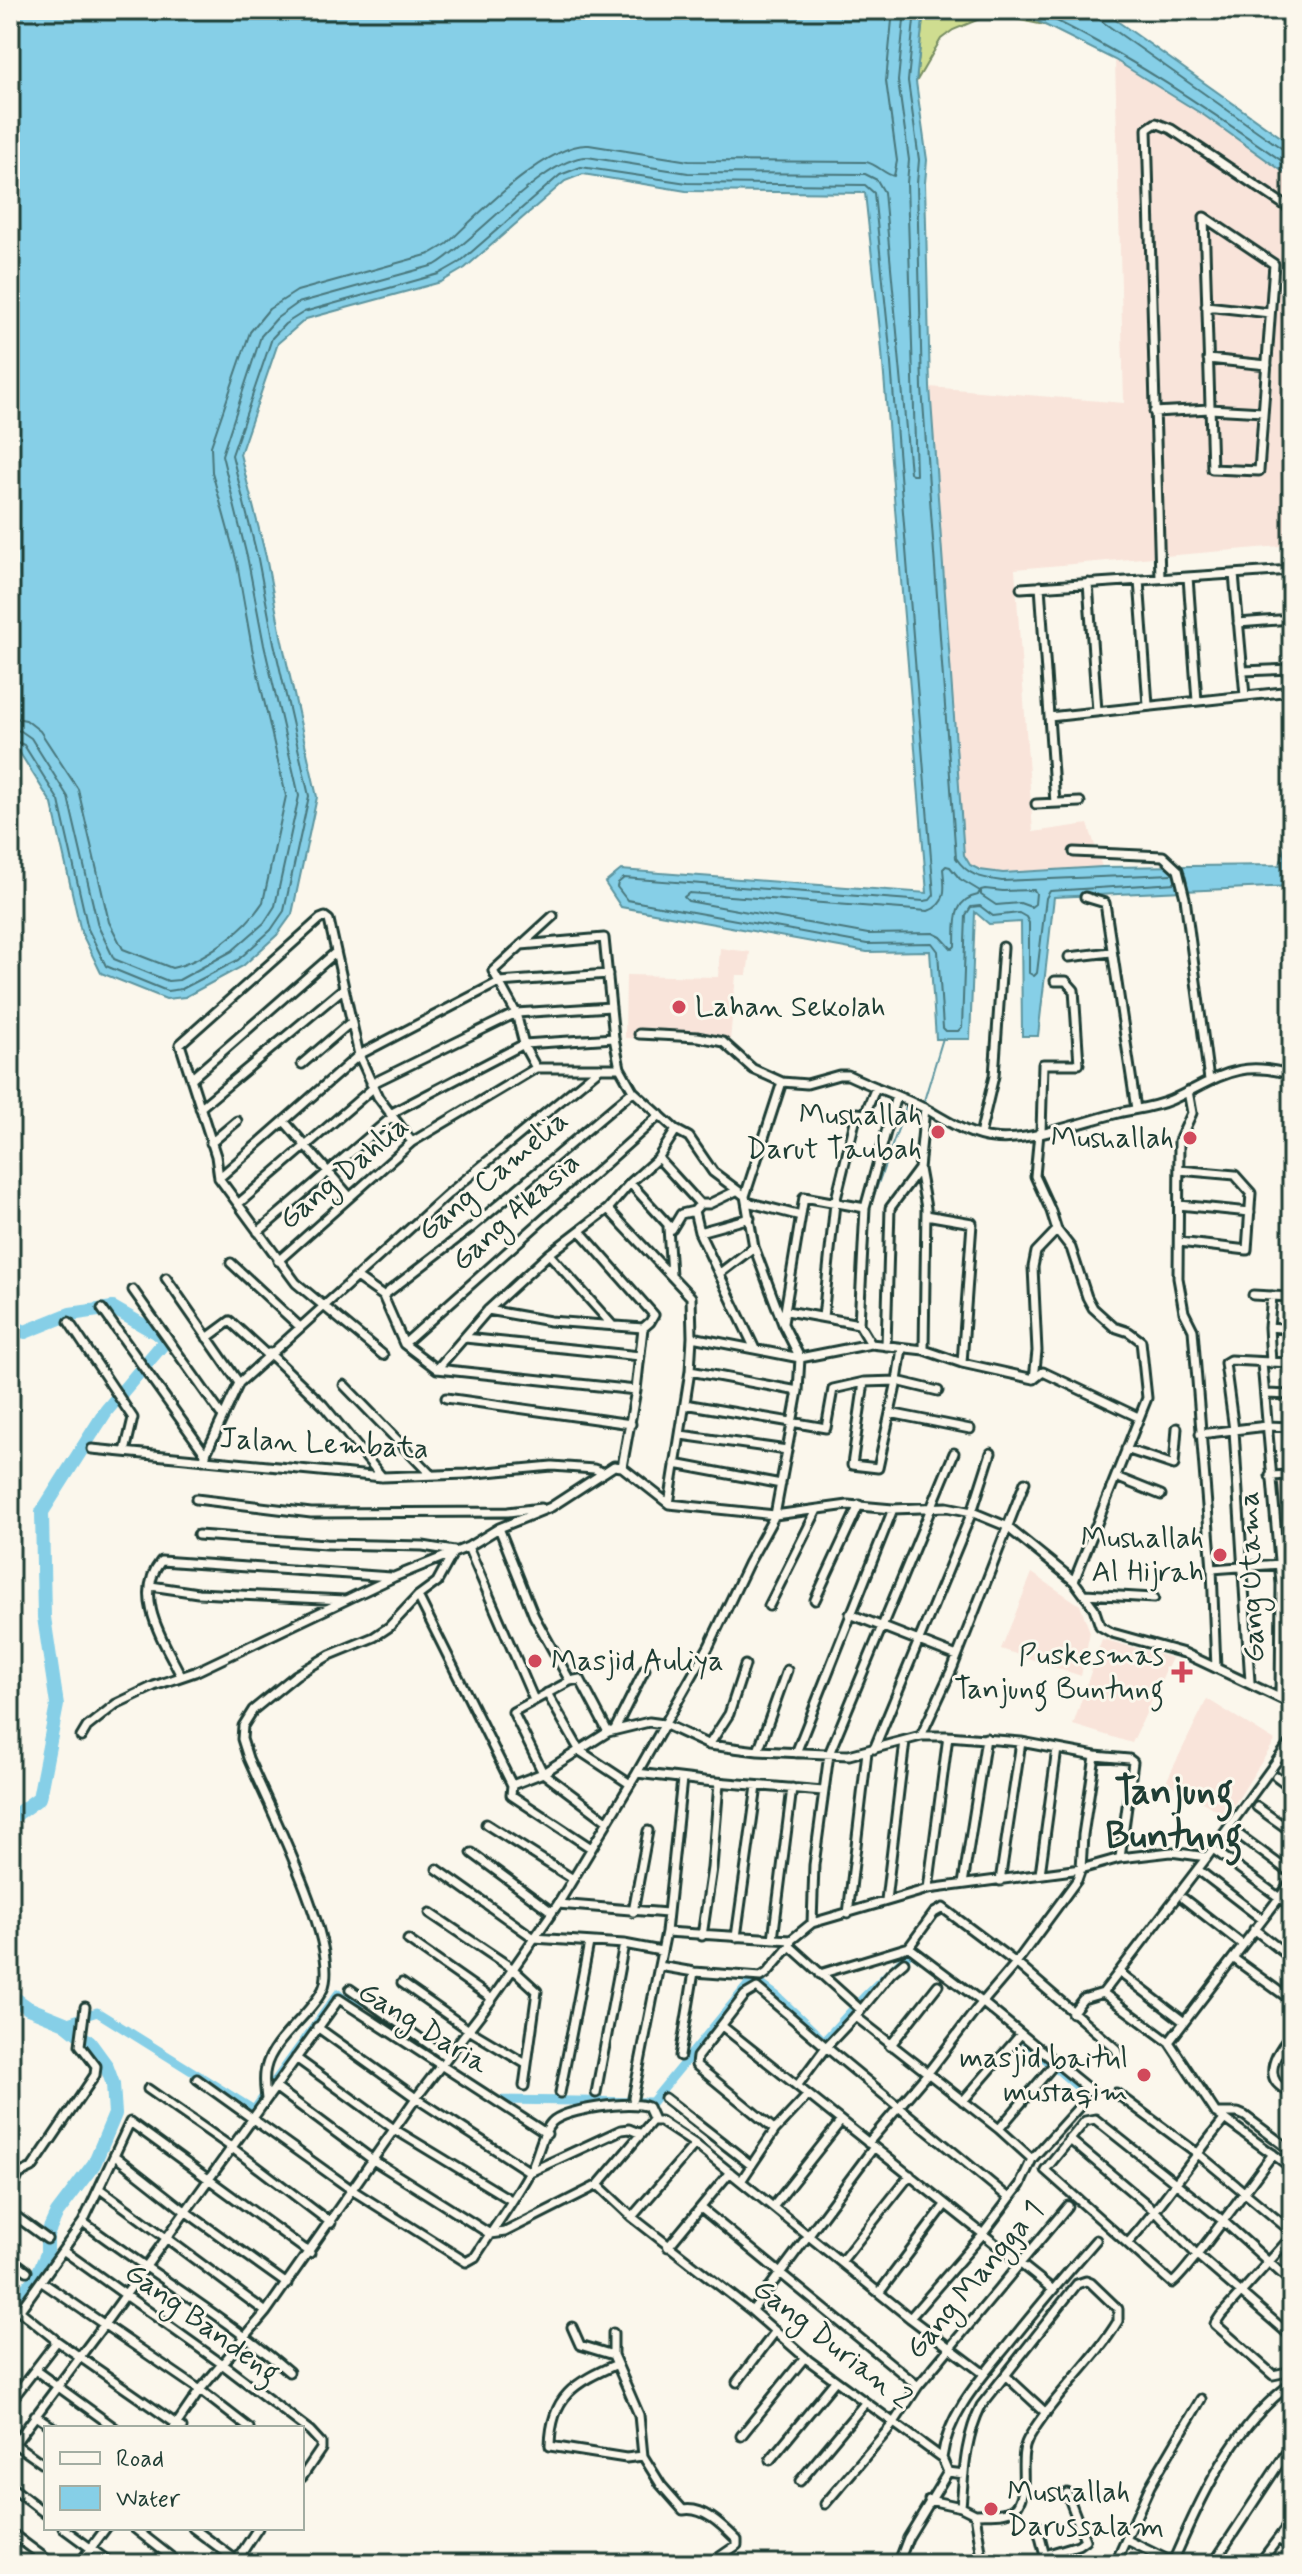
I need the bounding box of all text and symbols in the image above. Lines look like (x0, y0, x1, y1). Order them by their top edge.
place label: Lahan Sekolah (695, 988, 886, 1027)
marker: Lahan Sekolah (670, 998, 688, 1016)
place label: Mushallah Darut Taubah (746, 1096, 922, 1169)
street label: Gang Camelia (409, 1101, 578, 1252)
street label: Gang Dahlia (271, 1107, 418, 1240)
place label: Mushallah (1051, 1119, 1174, 1158)
marker: Mushallah Darut Taubah (929, 1123, 947, 1141)
marker: Mushallah (1181, 1129, 1199, 1147)
street label: Gang Akasia (443, 1144, 590, 1282)
street label: Jalan Lembata (218, 1419, 430, 1469)
street label: Gang Utama (1230, 1490, 1276, 1664)
place label: Mushallah Al Hijrah (1081, 1519, 1204, 1592)
marker: Mushallah Al Hijrah (1211, 1546, 1229, 1564)
place label: Puskesmas Tanjung Buntung (954, 1636, 1164, 1712)
place label: Masjid Auliya (551, 1642, 724, 1681)
marker: Masjid Auliya (526, 1652, 544, 1670)
marker: Puskesmas Tanjung Buntung (1171, 1661, 1193, 1683)
district label: Tanjung Buntung (1105, 1768, 1243, 1866)
street label: Gang Daria (349, 1972, 497, 2086)
place label: masjid baitul mustaqim (959, 2039, 1128, 2112)
marker: masjid baitul mustaqim (1135, 2066, 1153, 2084)
street label: Gang Mangga 1 (897, 2192, 1054, 2369)
street label: Gang Bandeng (115, 2253, 288, 2395)
street label: Gang Durian 2 (743, 2269, 920, 2420)
legend (44, 2426, 304, 2530)
text: Road (116, 2444, 164, 2475)
place label: Mushallah Darussalam (1007, 2473, 1164, 2546)
text: Water (116, 2484, 181, 2515)
marker: Mushallah Darussalam (982, 2500, 1000, 2518)

